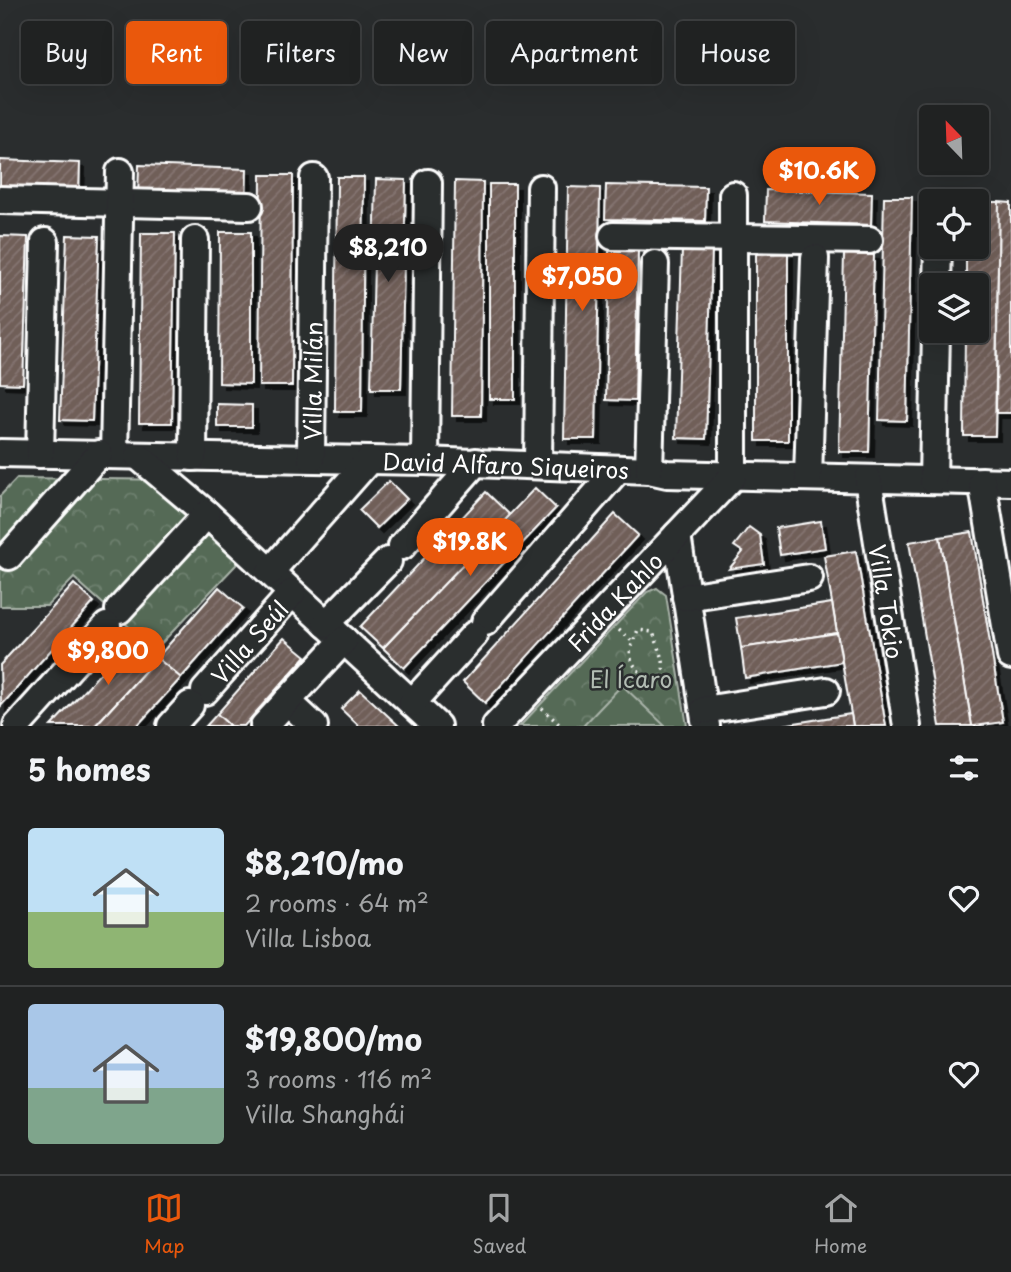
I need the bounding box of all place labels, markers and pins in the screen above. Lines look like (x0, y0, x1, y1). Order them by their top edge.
pin: $10.6K (762, 148, 876, 207)
pin: $8,210 (331, 224, 445, 284)
pin: $7,050 (525, 254, 639, 313)
pin: $19.8K (413, 518, 527, 578)
pin: $9,800 (51, 628, 165, 687)

